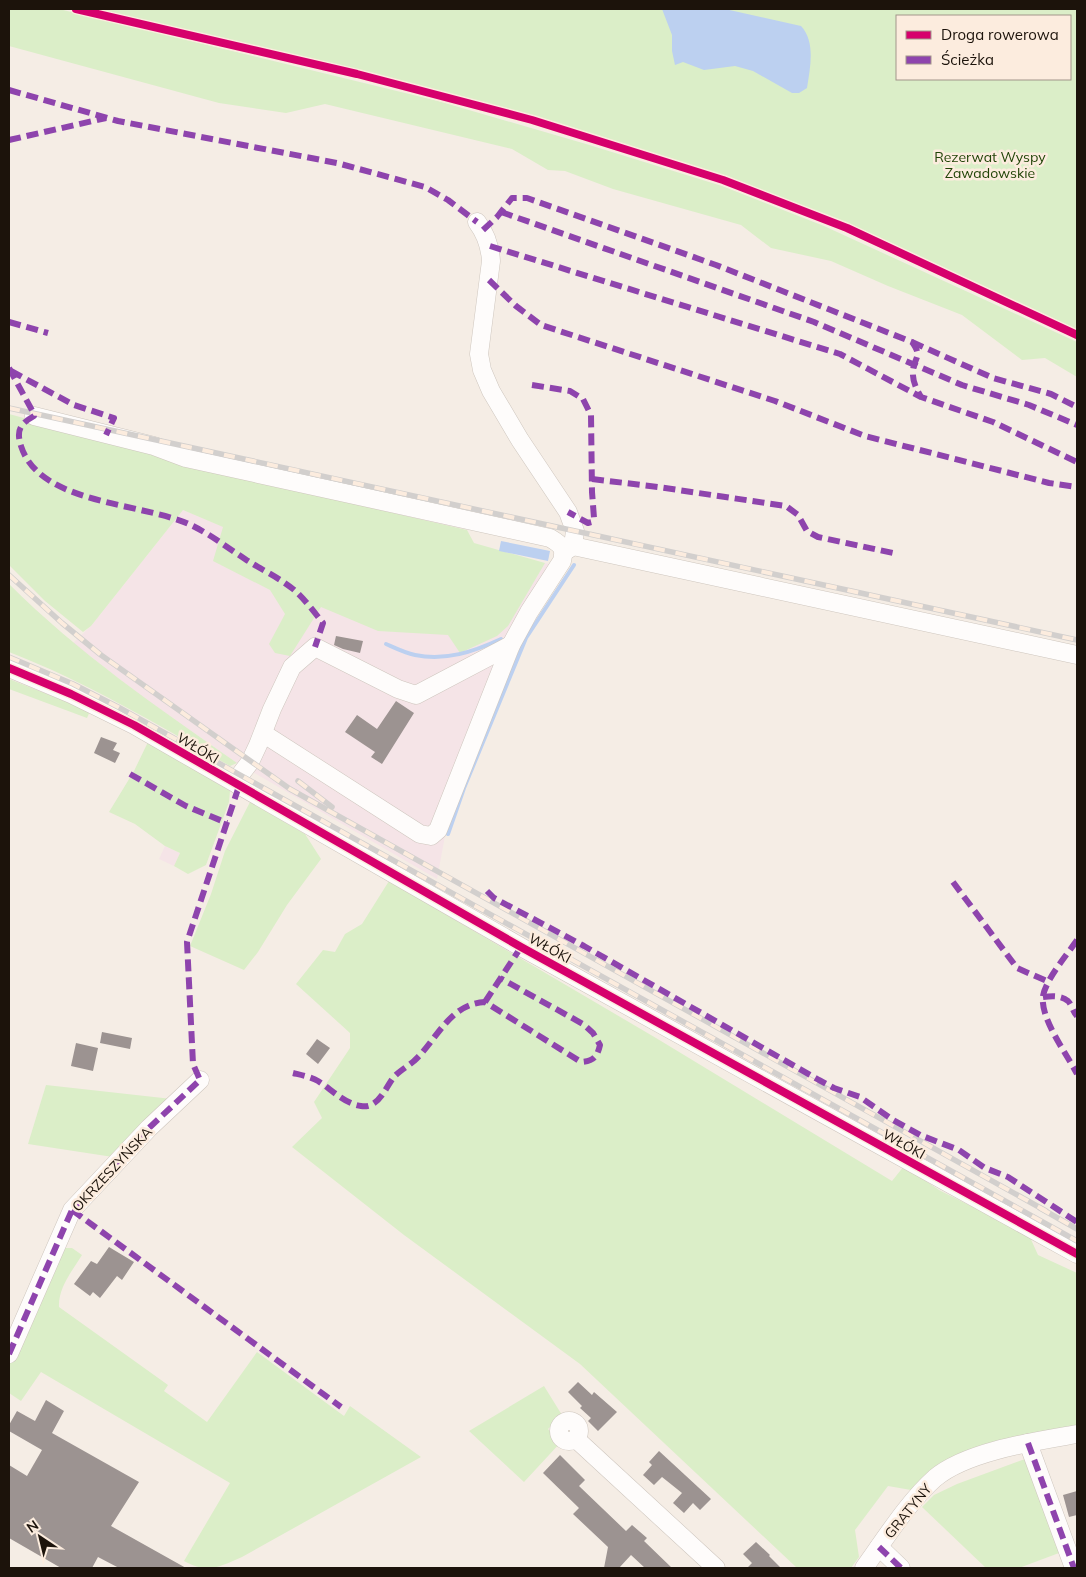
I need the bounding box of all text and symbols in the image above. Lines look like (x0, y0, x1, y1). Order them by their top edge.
legend (896, 15, 1071, 80)
text: Droga rowerowa (941, 25, 1059, 44)
text: Ścieżka (941, 50, 994, 69)
park label: Rezerwat Wyspy Zawadowskie (934, 148, 1046, 182)
street label: WŁÓKI (174, 728, 222, 768)
street label: WŁÓKI (526, 929, 574, 967)
street label: OKRZESZYŃSKA (68, 1122, 156, 1215)
street label: WŁÓKI (880, 1125, 928, 1163)
street label: GRATYNY (880, 1480, 936, 1542)
north arrow (15, 1512, 65, 1562)
text: N (23, 1516, 42, 1537)

